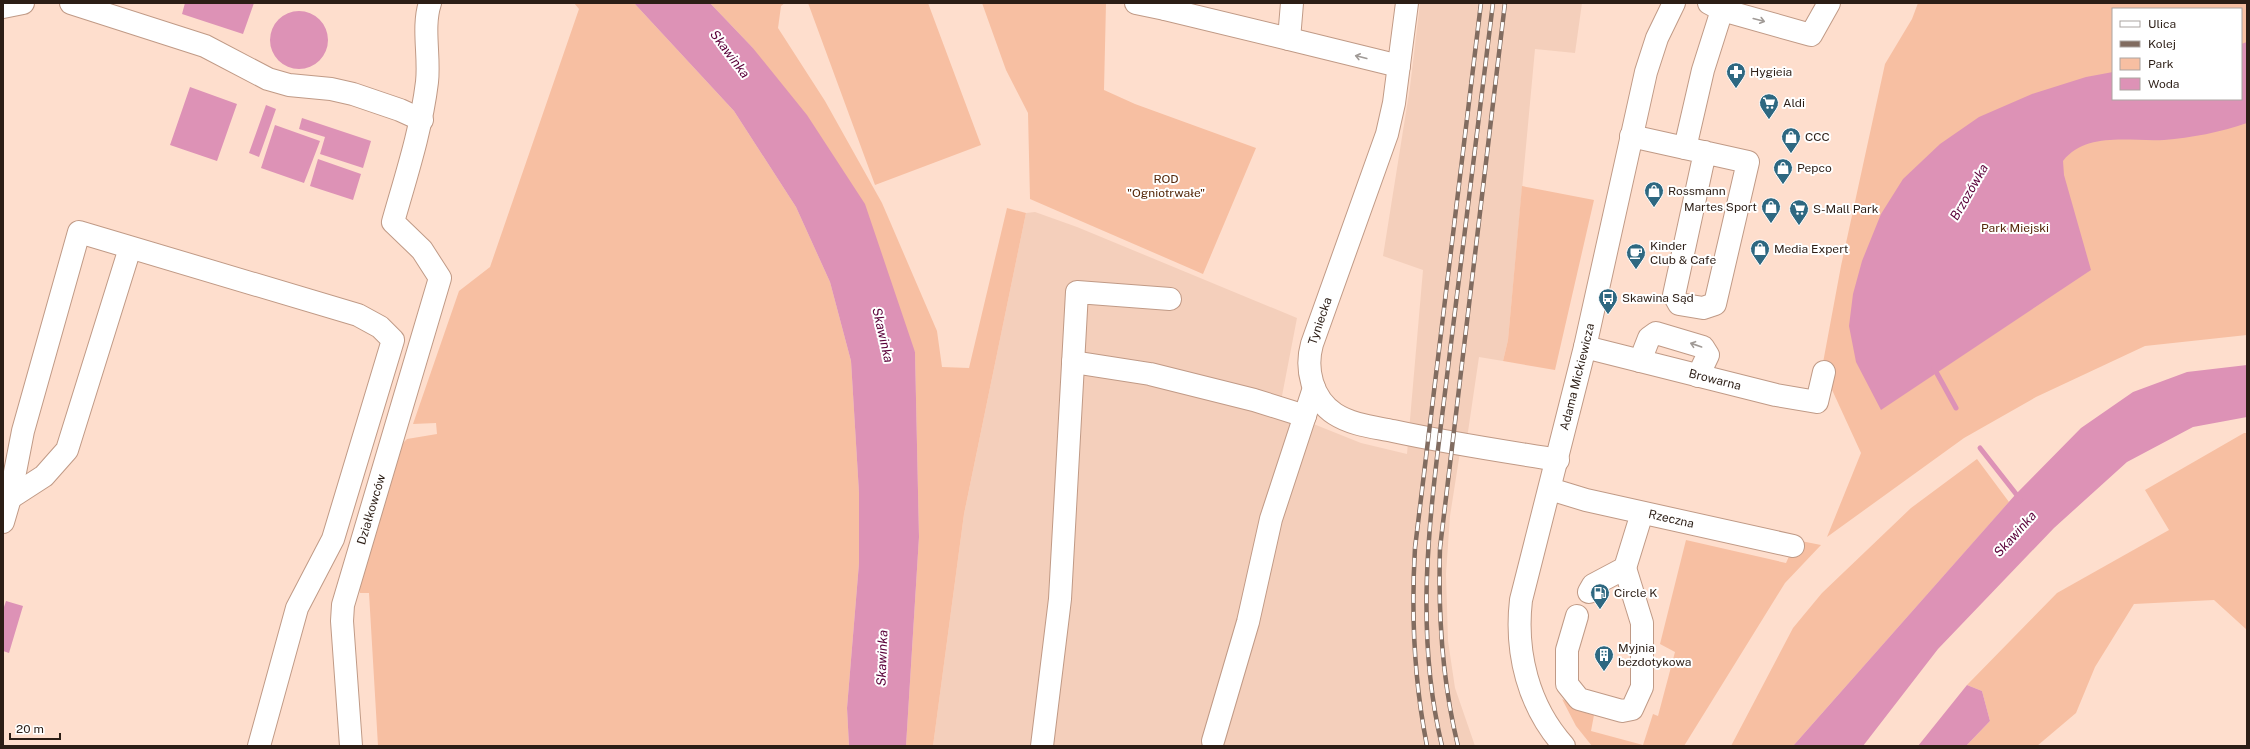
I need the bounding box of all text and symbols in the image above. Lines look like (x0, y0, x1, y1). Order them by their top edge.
legend (2112, 8, 2242, 100)
one-way arrow (1752, 17, 1765, 25)
text: Ulica (2148, 17, 2176, 31)
water label: Skawinka (707, 27, 753, 81)
text: Kolej (2148, 37, 2176, 51)
one-way arrow (1355, 53, 1368, 60)
text: Park (2148, 57, 2174, 71)
pharmacy icon: Hygieia (1725, 61, 1747, 89)
place label: Hygieia (1750, 65, 1792, 79)
text: Woda (2148, 77, 2179, 91)
supermarket icon: Aldi (1758, 92, 1780, 120)
place label: Aldi (1783, 96, 1805, 110)
shop icon: CCC (1780, 126, 1802, 154)
place label: CCC (1805, 130, 1830, 144)
shop icon: Pepco (1772, 157, 1794, 185)
place label: Pepco (1797, 161, 1832, 175)
water label: Brzozówka (1947, 161, 1991, 223)
park label: ROD "Ogniotrwałe" (1127, 172, 1205, 200)
shop icon: Rossmann (1643, 180, 1665, 208)
place label: Rossmann (1668, 184, 1726, 198)
shop icon: Martes Sport (1760, 196, 1782, 224)
supermarket icon: S-Mall Park (1788, 198, 1810, 226)
place label: Martes Sport (1684, 200, 1757, 214)
place label: S-Mall Park (1813, 202, 1879, 216)
park label: Park Miejski (1981, 221, 2049, 235)
shop icon: Media Expert (1749, 238, 1771, 266)
place label: Kinder Club & Cafe (1650, 239, 1716, 267)
cafe icon: Kinder Club & Cafe (1625, 242, 1647, 270)
place label: Media Expert (1774, 242, 1849, 256)
bus stop icon: Skawina Sąd (1597, 287, 1619, 315)
place label: Skawina Sąd (1622, 291, 1694, 305)
street label: Tyniecka (1305, 295, 1335, 347)
water label: Skawinka (869, 306, 897, 364)
street label: Adama Mickiewicza (1557, 322, 1597, 432)
one-way arrow (1690, 341, 1702, 349)
street label: Browarna (1687, 366, 1743, 393)
street label: Działkowców (354, 472, 389, 546)
street label: Rzeczna (1647, 507, 1695, 531)
water label: Skawinka (1991, 508, 2039, 560)
fuel station icon: Circle K (1589, 582, 1611, 610)
place label: Circle K (1614, 586, 1658, 600)
water label: Skawinka (874, 630, 890, 686)
place label: Myjnia bezdotykowa (1618, 641, 1691, 669)
building icon: Myjnia bezdotykowa (1593, 644, 1615, 672)
scale bar (10, 715, 60, 741)
text: 20 m (16, 722, 44, 736)

